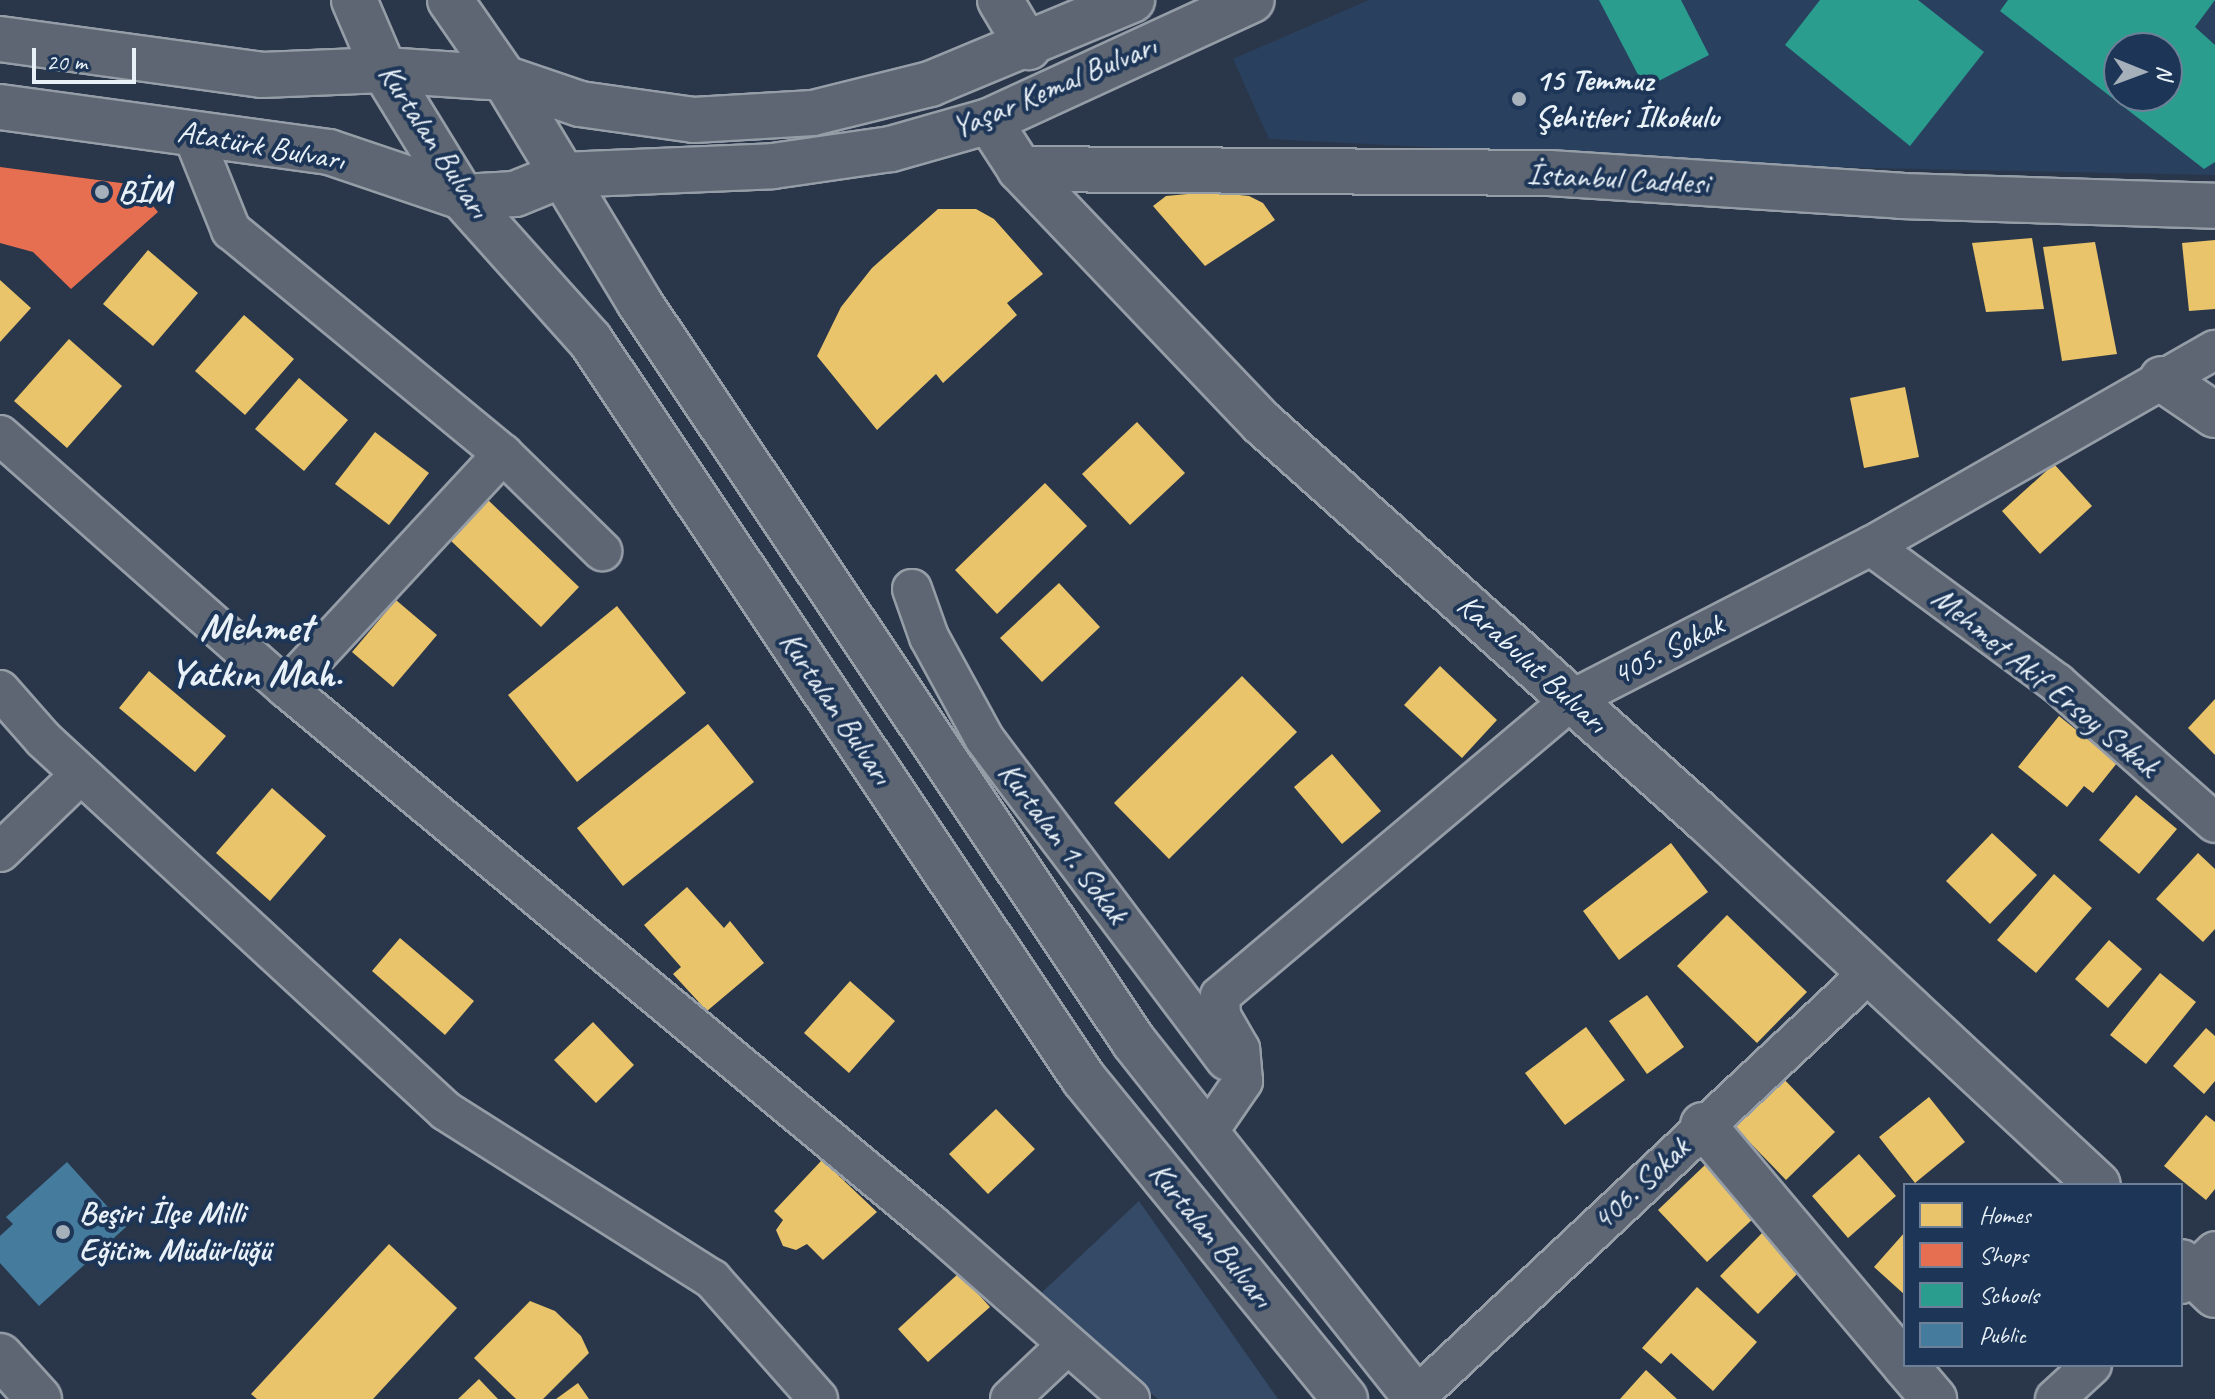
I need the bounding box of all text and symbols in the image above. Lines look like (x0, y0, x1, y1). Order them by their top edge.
street label: Yaşar Kemal Bulvarı (947, 27, 1161, 147)
scale bar (36, 32, 140, 82)
north arrow (2103, 32, 2183, 112)
text: 20 m (46, 47, 87, 77)
street label: Kurtalan Bulvarı (370, 56, 498, 226)
place label: 15 Temmuz Şehitleri İlkokulu (1535, 62, 1719, 137)
text: N (2151, 65, 2179, 79)
marker: 15 Temmuz Şehitleri İlkokulu (1510, 90, 1528, 108)
street label: Atatürk Bulvarı (174, 112, 348, 180)
street label: İstanbul Caddesi (1526, 155, 1710, 203)
place label: BİM (118, 173, 171, 211)
marker: BİM (93, 183, 111, 201)
street label: Mehmet Akif Ersoy Sokak (1924, 579, 2166, 785)
street label: Karabulut Bulvarı (1449, 586, 1615, 742)
district label: Mehmet Yatkın Mah. (170, 603, 342, 697)
street label: 405. Sokak (1606, 606, 1730, 694)
street label: Kurtalan Bulvarı (771, 624, 901, 792)
street label: Kurtalan 1. Sokak (990, 755, 1136, 931)
street label: 406. Sokak (1584, 1129, 1698, 1239)
street label: Kurtalan Bulvarı (1141, 1154, 1281, 1316)
legend (1903, 1183, 2183, 1367)
place label: Beşiri İlçe Milli Eğitim Müdürlüğü (79, 1195, 270, 1270)
text: Homes (1979, 1200, 2030, 1230)
marker: Beşiri İlçe Milli Eğitim Müdürlüğü (54, 1223, 72, 1241)
text: Shops (1979, 1240, 2028, 1270)
text: Schools (1979, 1280, 2039, 1310)
text: Public (1979, 1320, 2026, 1350)

